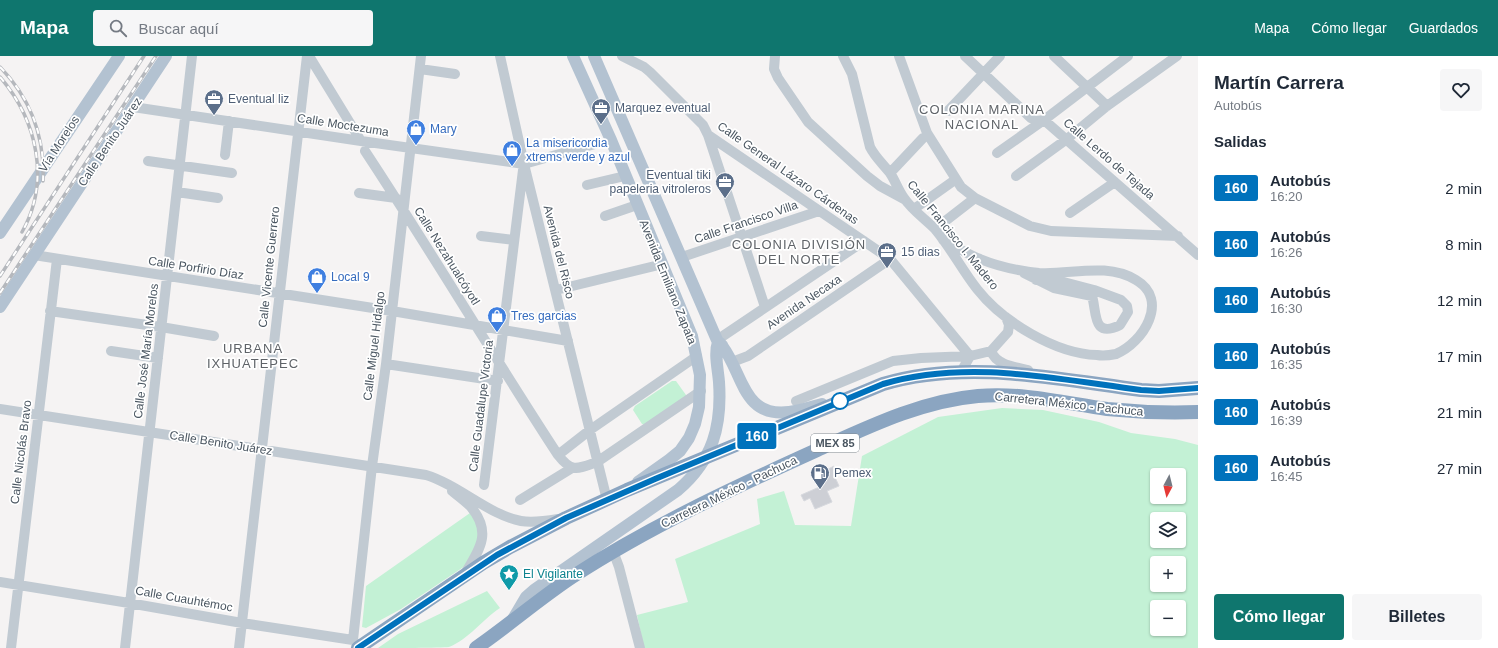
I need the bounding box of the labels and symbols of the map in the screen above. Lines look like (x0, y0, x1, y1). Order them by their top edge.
office icon: Eventual liz (203, 88, 225, 116)
place label: Eventual liz (228, 92, 289, 106)
street label: Calle Benito Juárez (75, 95, 145, 189)
office icon: Marquez eventual (590, 97, 612, 125)
place label: Marquez eventual (615, 101, 710, 115)
district label: COLONIA MARINA NACIONAL (919, 102, 1045, 132)
street label: Calle Moctezuma (296, 111, 390, 139)
street label: Vía Morelos (36, 113, 82, 175)
street label: Calle Lerdo de Tejada (1060, 115, 1158, 203)
shop icon: Mary (405, 118, 427, 146)
street label: Calle General Lázaro Cárdenas (715, 119, 861, 227)
place label: Mary (430, 122, 457, 136)
place label: La misericordia xtrems verde y azul (526, 136, 630, 164)
shop icon: La misericordia xtrems verde y azul (501, 139, 523, 167)
place label: Eventual tiki papeleria vitroleros (610, 168, 711, 196)
office icon: Eventual tiki papeleria vitroleros (714, 171, 736, 199)
street label: Calle Francisco I. Madero (905, 177, 1002, 293)
street label: Calle Francisco Villa (692, 198, 800, 246)
street label: Calle Nezahualcóyotl (411, 204, 483, 308)
street label: Avenida del Risco (541, 204, 577, 301)
street label: Calle Vicente Guerrero (256, 205, 282, 328)
street label: Avenida Emiliano Zapata (637, 218, 700, 347)
district label: COLONIA DIVISIÓN DEL NORTE (732, 237, 866, 267)
office icon: 15 dias (876, 241, 898, 269)
place label: 15 dias (901, 245, 940, 259)
street label: Calle Porfirio Díaz (147, 254, 245, 282)
shop icon: Local 9 (306, 266, 328, 294)
place label: Local 9 (331, 270, 370, 284)
street label: Avenida Necaxa (764, 272, 844, 332)
street label: Calle José María Morelos (131, 283, 161, 419)
street label: Calle Miguel Hidalgo (360, 290, 388, 401)
shop icon: Tres garcias (486, 305, 508, 333)
place label: Tres garcias (511, 309, 577, 323)
street label: Calle Guadalupe Victoria (466, 339, 496, 473)
district label: URBANA IXHUATEPEC (207, 341, 299, 371)
street label: Carretera México - Pachuca (994, 389, 1144, 419)
unlabelled marker (831, 392, 849, 410)
street label: Calle Nicolás Bravo (8, 399, 34, 505)
line badge: 160 (734, 423, 780, 449)
street label: Calle Benito Juárez (169, 428, 273, 458)
road number: MEX 85 (811, 434, 859, 452)
street label: Carretera México - Pachuca (659, 453, 799, 531)
fuel station icon: Pemex (809, 462, 831, 490)
place label: Pemex (834, 466, 871, 480)
north arrow (1150, 468, 1186, 504)
place icon: El Vigilante (498, 563, 520, 591)
place label: El Vigilante (523, 567, 583, 581)
street label: Calle Cuauhtémoc (134, 584, 234, 614)

